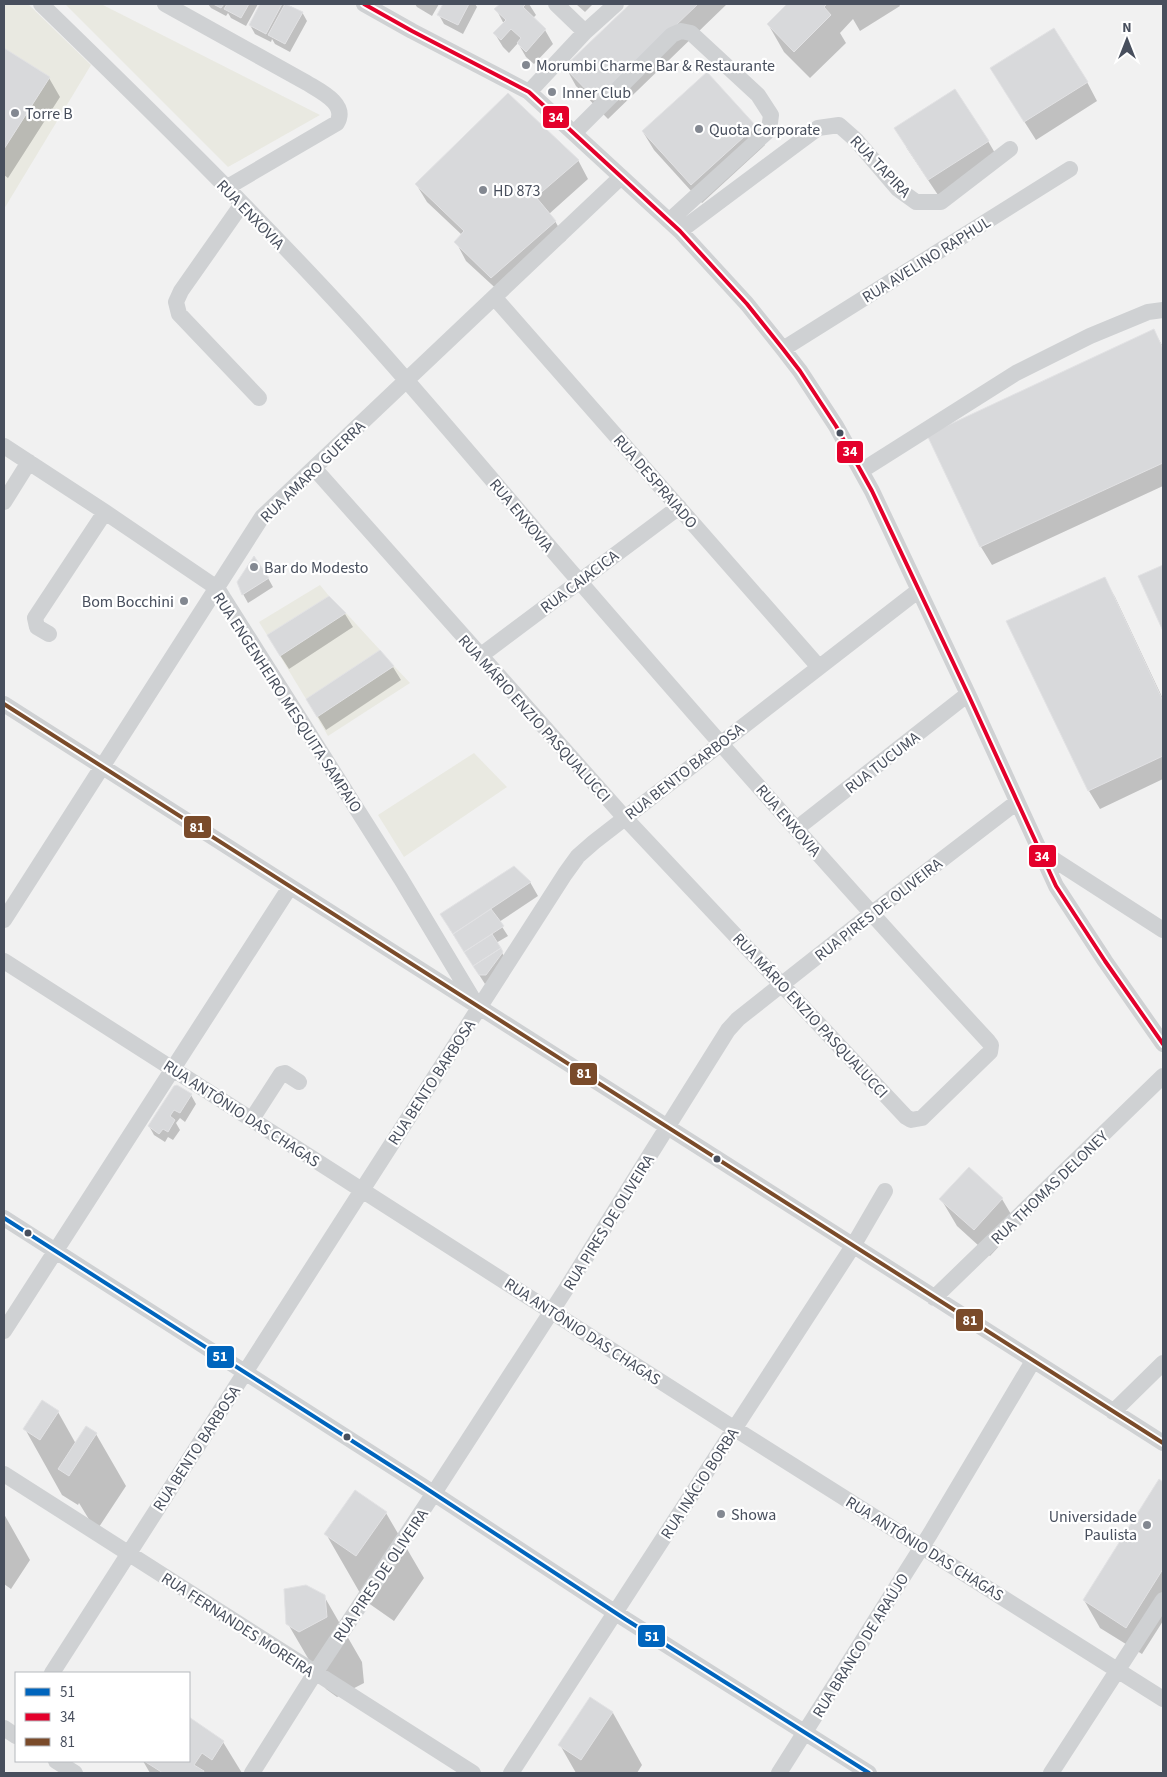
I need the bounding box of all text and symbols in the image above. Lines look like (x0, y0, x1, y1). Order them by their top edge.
north arrow (1102, 15, 1152, 65)
text: N (1122, 18, 1132, 38)
place label: Morumbi Charme Bar & Restaurante (536, 55, 775, 77)
marker: Morumbi Charme Bar & Restaurante (520, 59, 532, 71)
place label: Inner Club (562, 82, 631, 104)
marker: Inner Club (546, 86, 558, 98)
place label: Torre B (25, 103, 73, 125)
line badge: 34 (542, 105, 570, 129)
marker: Torre B (9, 107, 21, 119)
text: 34 (549, 108, 564, 128)
place label: Quota Corporate (709, 119, 820, 141)
marker: Quota Corporate (693, 123, 705, 135)
street label: RUA TAPIRA (845, 131, 916, 203)
street label: RUA ENXOVIA (211, 175, 289, 255)
place label: HD 873 (493, 180, 540, 202)
marker: HD 873 (477, 184, 489, 196)
street label: RUA AVELINO RAPHUL (858, 211, 995, 308)
street label: RUA AMARO GUERRA (255, 416, 370, 528)
unlabelled marker (835, 428, 845, 438)
street label: RUA DESPRAIADO (608, 430, 702, 533)
line badge: 34 (836, 440, 864, 464)
text: 34 (843, 442, 858, 462)
street label: RUA ENXOVIA (484, 474, 559, 557)
street label: RUA CAIACICA (536, 545, 624, 619)
place label: Bar do Modesto (264, 557, 368, 579)
marker: Bar do Modesto (248, 561, 260, 573)
street label: RUA ENGENHEIRO MESQUITA SAMPAIO (207, 588, 367, 817)
place label: Bom Bocchini (82, 591, 174, 613)
marker: Bom Bocchini (178, 595, 190, 607)
street label: RUA MÁRIO ENZIO PASQUALUCCI (453, 630, 616, 807)
street label: RUA BENTO BARBOSA (620, 718, 749, 825)
street label: RUA TUCUMA (841, 726, 925, 799)
street label: RUA ENXOVIA (751, 780, 826, 862)
line badge: 81 (183, 815, 212, 839)
text: 81 (190, 818, 204, 838)
line badge: 34 (1028, 844, 1057, 868)
text: 34 (1035, 847, 1050, 867)
street label: RUA PIRES DE OLIVEIRA (810, 853, 947, 967)
street label: RUA MÁRIO ENZIO PASQUALUCCI (728, 928, 893, 1103)
street label: RUA BENTO BARBOSA (383, 1015, 481, 1150)
street label: RUA ANTÔNIO DAS CHAGAS (159, 1055, 324, 1173)
line badge: 81 (569, 1062, 598, 1086)
text: 81 (577, 1064, 591, 1084)
street label: RUA THOMAS DELONEY (986, 1126, 1114, 1250)
street label: RUA PIRES DE OLIVEIRA (558, 1150, 660, 1295)
unlabelled marker (712, 1154, 722, 1164)
unlabelled marker (23, 1228, 33, 1238)
street label: RUA ANTÔNIO DAS CHAGAS (500, 1273, 665, 1391)
line badge: 81 (955, 1308, 984, 1332)
text: 81 (963, 1311, 977, 1331)
line badge: 51 (206, 1345, 235, 1369)
text: 51 (213, 1347, 227, 1367)
street label: RUA BENTO BARBOSA (148, 1381, 246, 1516)
street label: RUA INÁCIO BORBA (656, 1423, 744, 1543)
unlabelled marker (342, 1432, 352, 1442)
street label: RUA ANTÔNIO DAS CHAGAS (841, 1491, 1008, 1607)
street label: RUA PIRES DE OLIVEIRA (328, 1504, 434, 1646)
place label: Showa (731, 1504, 776, 1526)
place label: Universidade Paulista (1049, 1506, 1137, 1546)
marker: Showa (715, 1508, 727, 1520)
marker: Universidade Paulista (1141, 1519, 1153, 1531)
street label: RUA FERNANDES MOREIRA (157, 1567, 318, 1683)
street label: RUA BRANCO DE ARAÚJO (807, 1569, 914, 1722)
line badge: 51 (637, 1624, 666, 1648)
text: 51 (645, 1627, 659, 1647)
legend (15, 1672, 190, 1762)
text: 51 (60, 1682, 75, 1703)
text: 34 (60, 1707, 75, 1728)
text: 81 (60, 1732, 75, 1753)

